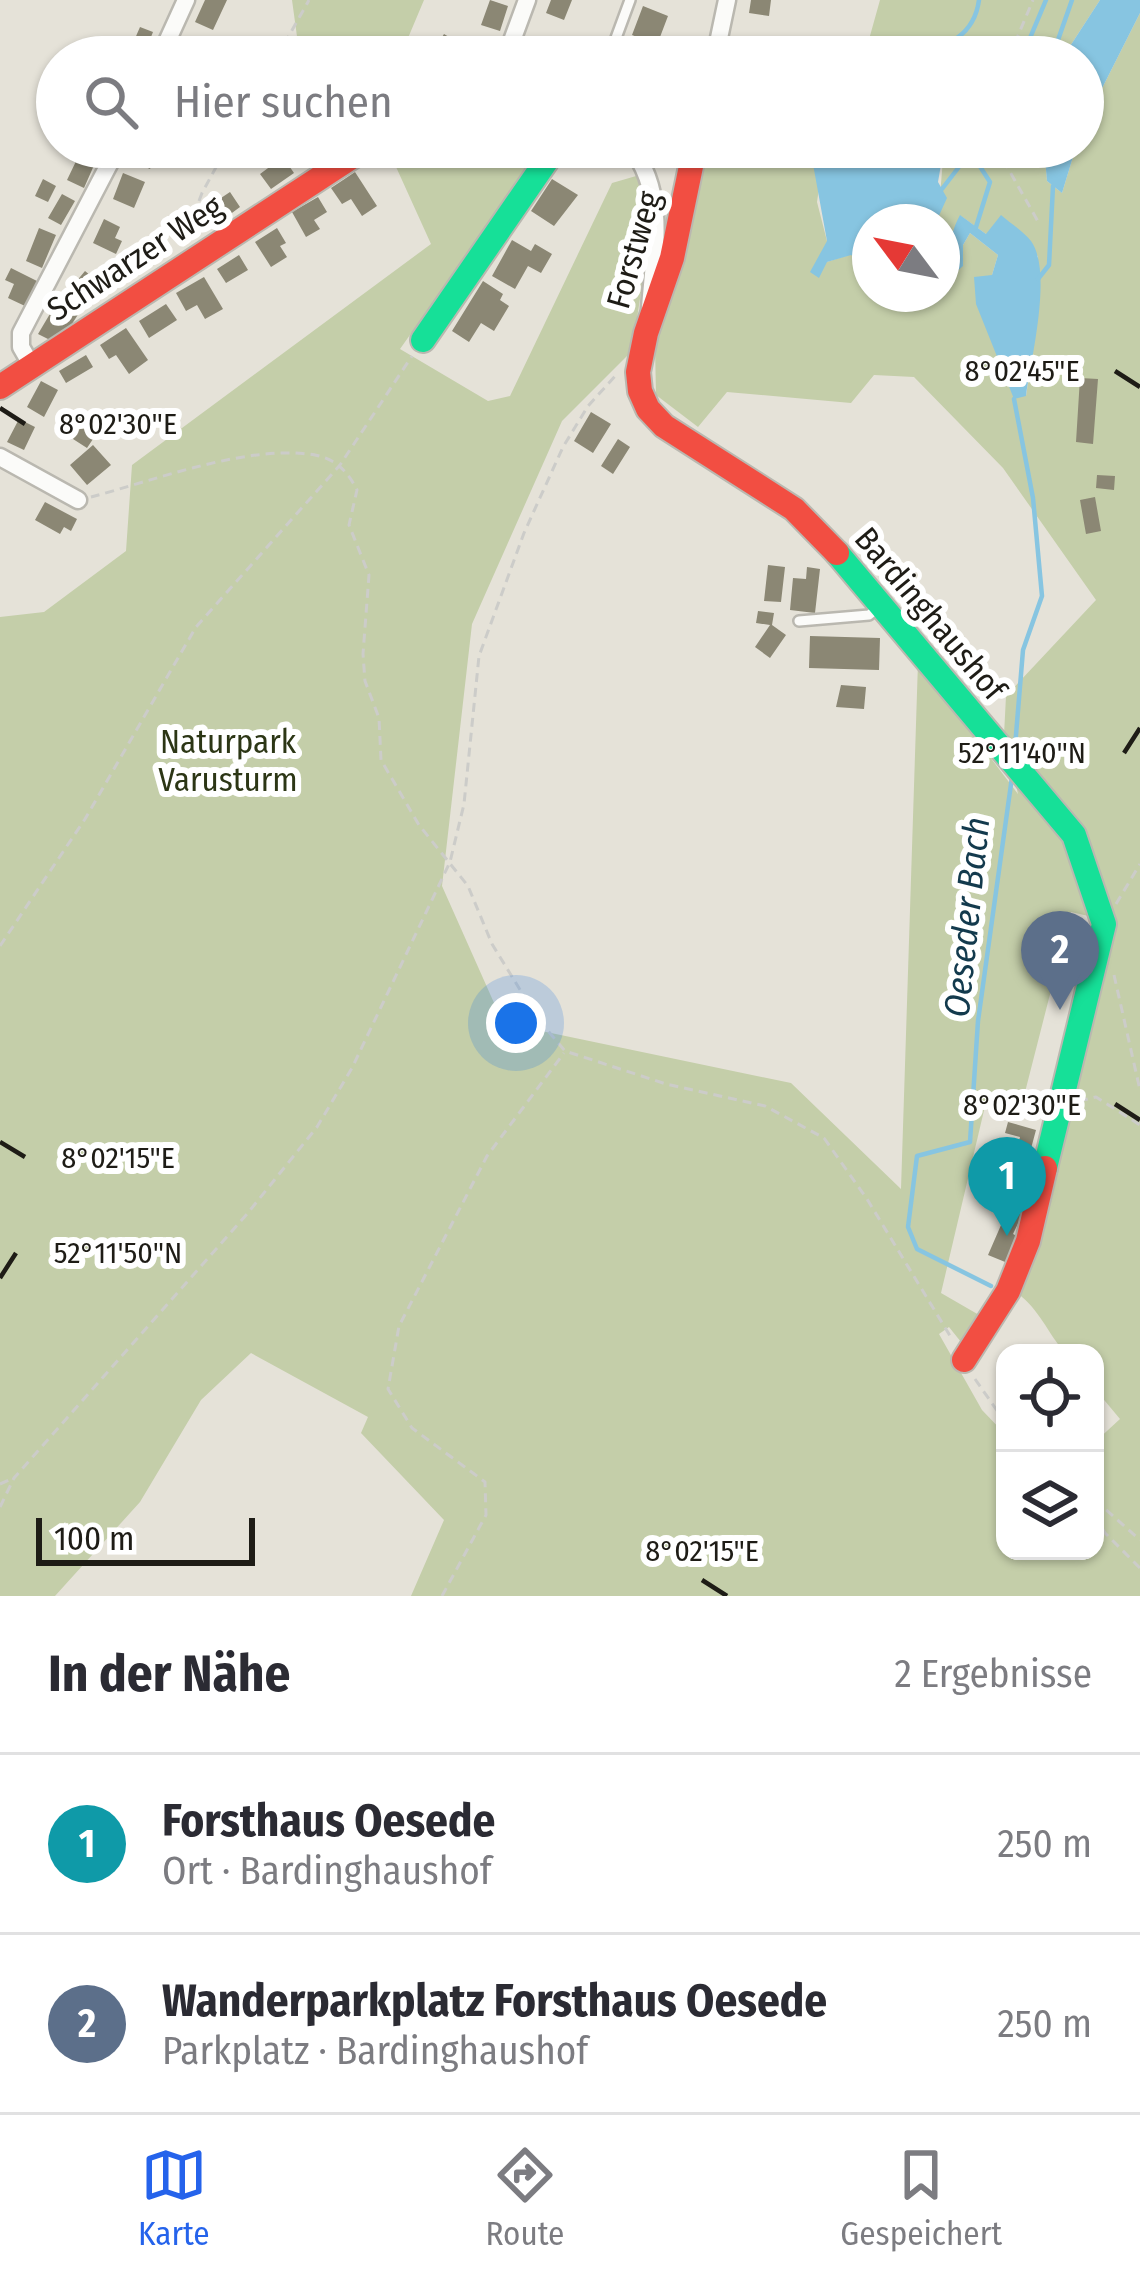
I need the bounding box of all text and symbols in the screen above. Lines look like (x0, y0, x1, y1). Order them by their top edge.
search box (36, 36, 1104, 168)
icon: search (78, 69, 144, 135)
text: Hier suchen (174, 75, 393, 129)
street label: Schwarzer Weg (40, 186, 231, 330)
street label: Forstweg (598, 186, 670, 313)
north arrow (852, 204, 960, 312)
text: 8°02'45"E (965, 353, 1079, 389)
text: 8°02'30"E (59, 406, 177, 442)
street label: Bardinghaushof (846, 519, 1015, 710)
park label: Naturpark Varusturm (158, 722, 298, 800)
text: 52°11'40"N (958, 735, 1086, 771)
water label: Oeseder Bach (935, 815, 999, 1019)
pin: 2 (1021, 911, 1099, 1010)
your location (486, 993, 546, 1053)
text: 8°02'30"E (963, 1087, 1081, 1123)
pin: 1 (968, 1137, 1046, 1236)
text: 8°02'15"E (61, 1140, 175, 1176)
text: 52°11'50"N (54, 1235, 182, 1271)
map controls (996, 1344, 1104, 1560)
button: locate (996, 1344, 1104, 1452)
button: layers (996, 1452, 1104, 1560)
scale bar (36, 1512, 255, 1565)
text: 100 m (54, 1519, 134, 1559)
text: 8°02'15"E (645, 1533, 759, 1569)
text: In der Nähe (48, 1643, 290, 1705)
text: 2 Ergebnisse (894, 1651, 1092, 1697)
text: Forsthaus Oesede (162, 1794, 495, 1848)
text: 1 (79, 1821, 95, 1867)
text: 250 m (997, 1821, 1092, 1867)
text: Ort · Bardinghaushof (162, 1848, 492, 1894)
text: Wanderparkplatz Forsthaus Oesede (162, 1974, 827, 2028)
text: 2 (78, 2001, 96, 2047)
text: 250 m (997, 2001, 1092, 2047)
text: Parkplatz · Bardinghaushof (162, 2028, 588, 2074)
tab: Karte (138, 2142, 210, 2254)
tab: Route (486, 2142, 564, 2254)
tab: Gespeichert (840, 2142, 1002, 2254)

